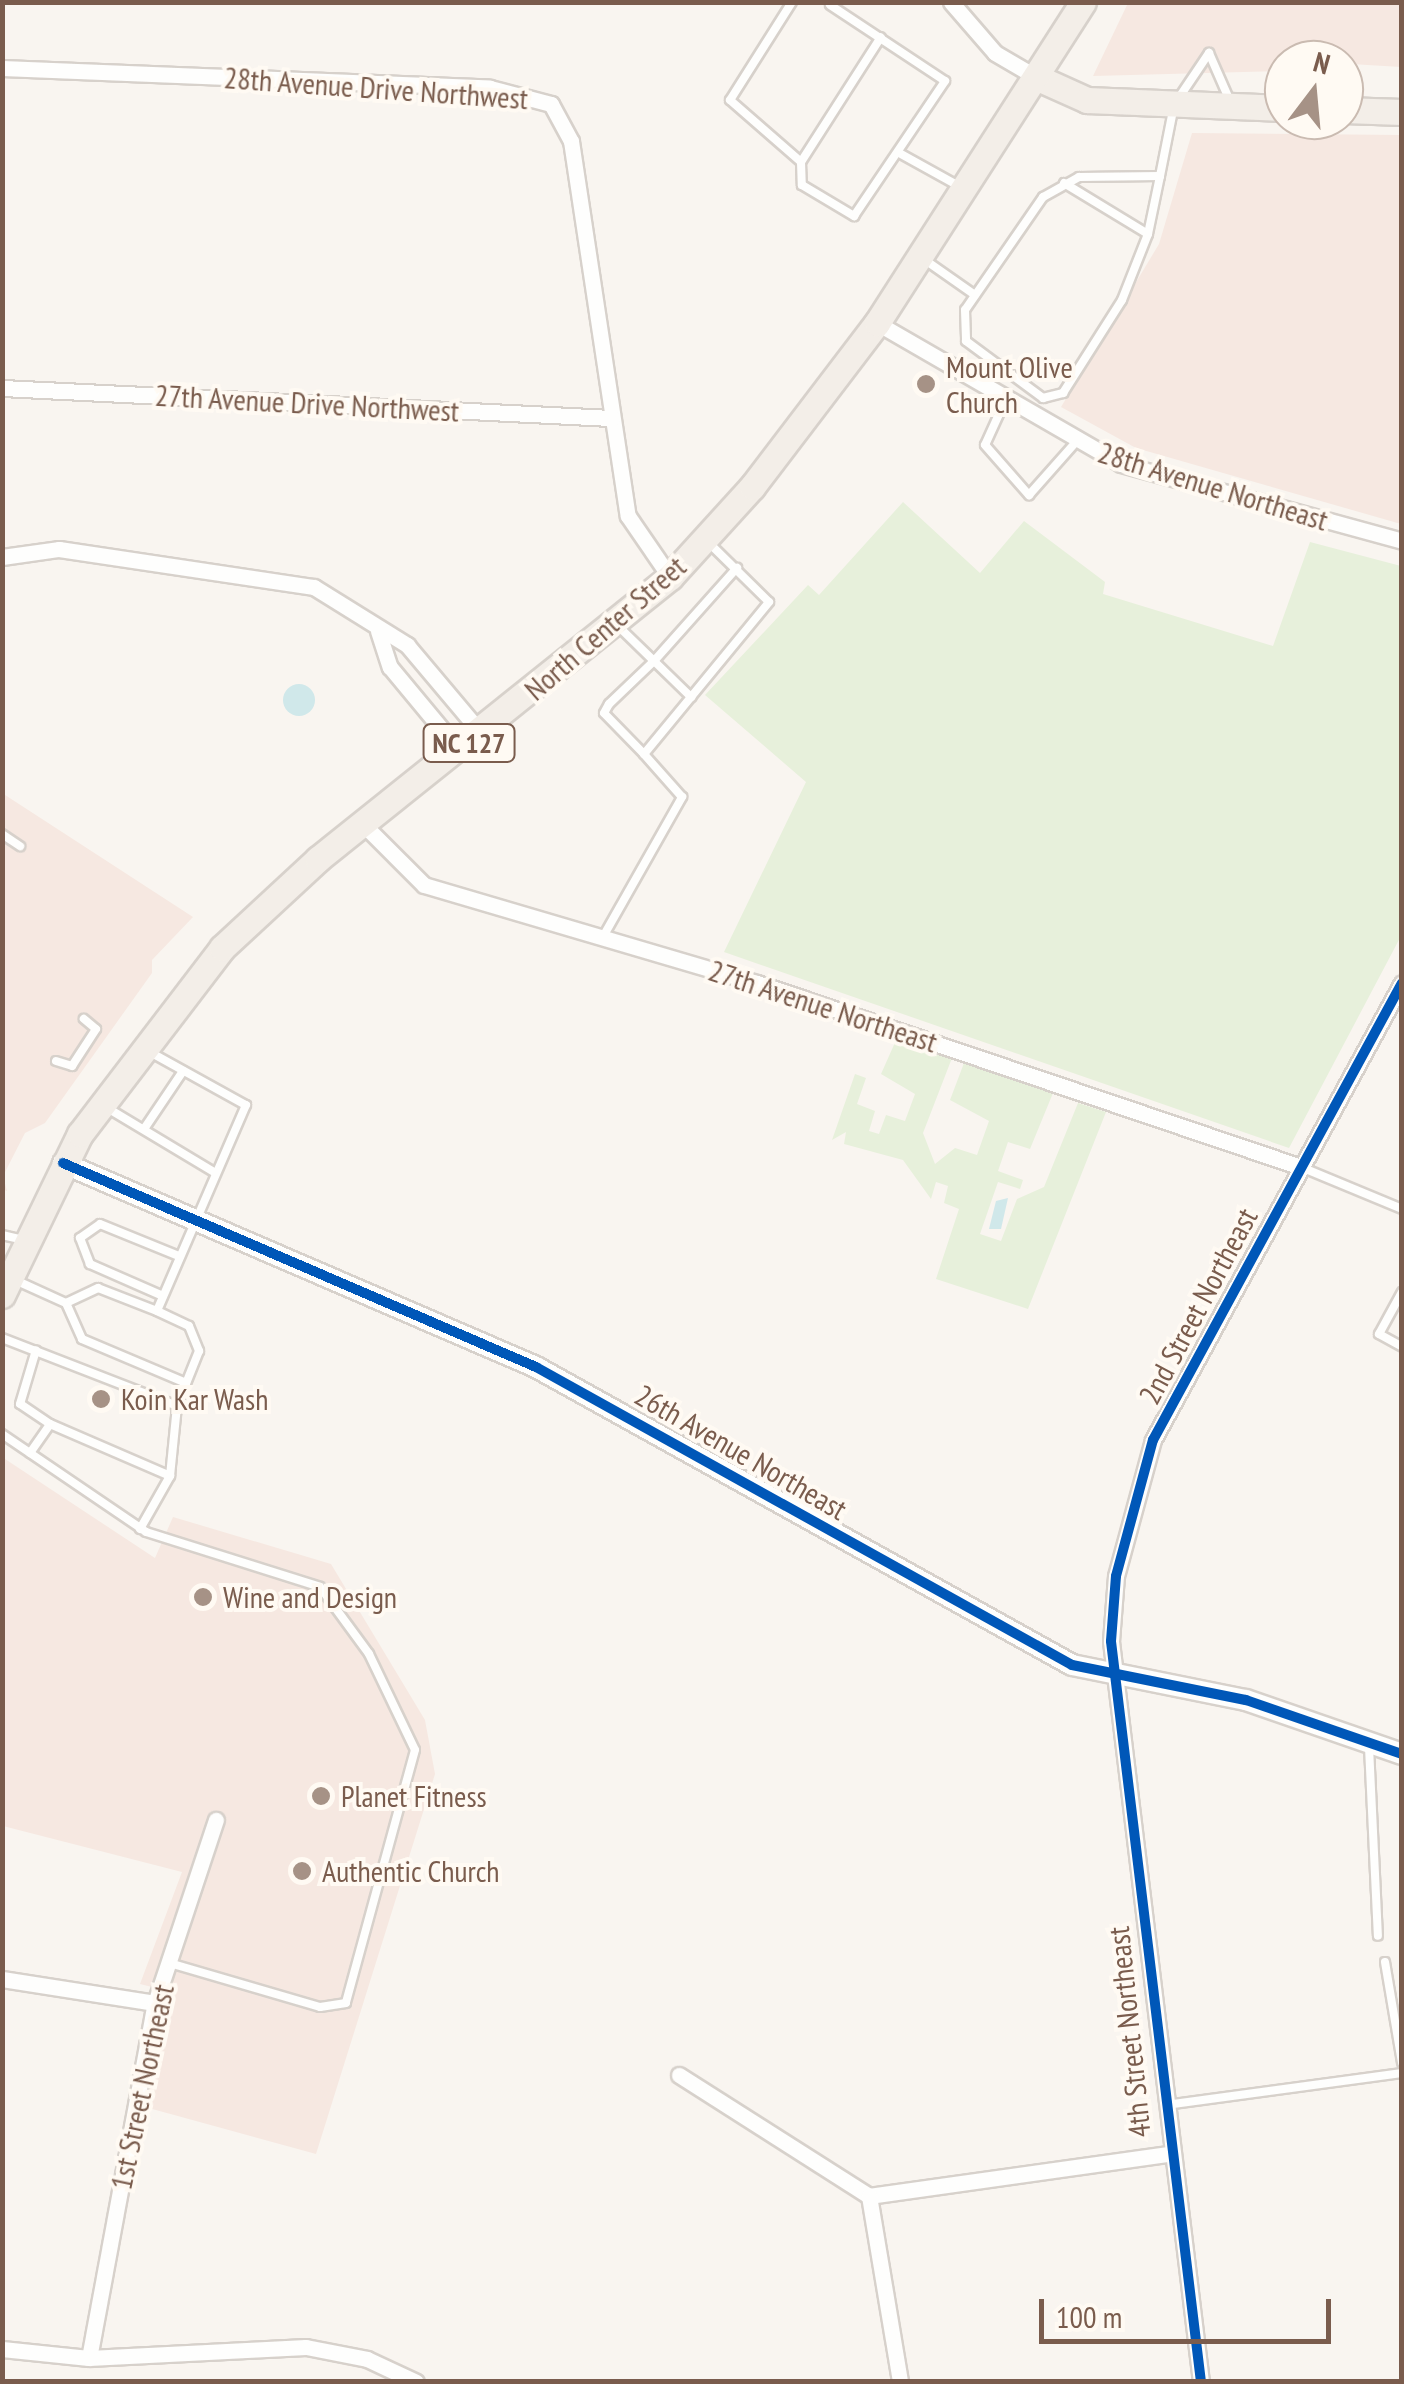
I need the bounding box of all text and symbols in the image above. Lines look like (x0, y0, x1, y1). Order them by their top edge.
north arrow (1264, 40, 1364, 140)
text: N (1309, 43, 1334, 82)
street label: 28th Avenue Drive Northwest (222, 59, 530, 117)
place label: Mount Olive Church (946, 349, 1073, 420)
marker: Mount Olive Church (915, 373, 937, 395)
street label: 27th Avenue Drive Northwest (154, 377, 460, 429)
street label: 28th Avenue Northeast (1093, 434, 1333, 538)
street label: North Center Street (517, 548, 693, 708)
road number: NC 127 (422, 720, 516, 766)
street label: 27th Avenue Northeast (704, 952, 942, 1060)
street label: 2nd Street Northeast (1131, 1202, 1265, 1410)
street label: 26th Avenue Northeast (628, 1377, 854, 1527)
place label: Koin Kar Wash (121, 1381, 269, 1417)
marker: Koin Kar Wash (90, 1388, 112, 1410)
place label: Wine and Design (223, 1579, 397, 1615)
marker: Wine and Design (192, 1586, 214, 1608)
place label: Planet Fitness (341, 1778, 487, 1814)
marker: Planet Fitness (310, 1785, 332, 1807)
place label: Authentic Church (322, 1853, 500, 1889)
marker: Authentic Church (291, 1860, 313, 1882)
street label: 4th Street Northeast (1100, 1925, 1158, 2139)
street label: 1st Street Northeast (103, 1981, 181, 2193)
scale bar (1044, 2279, 1336, 2341)
text: 100 m (1056, 2297, 1122, 2336)

